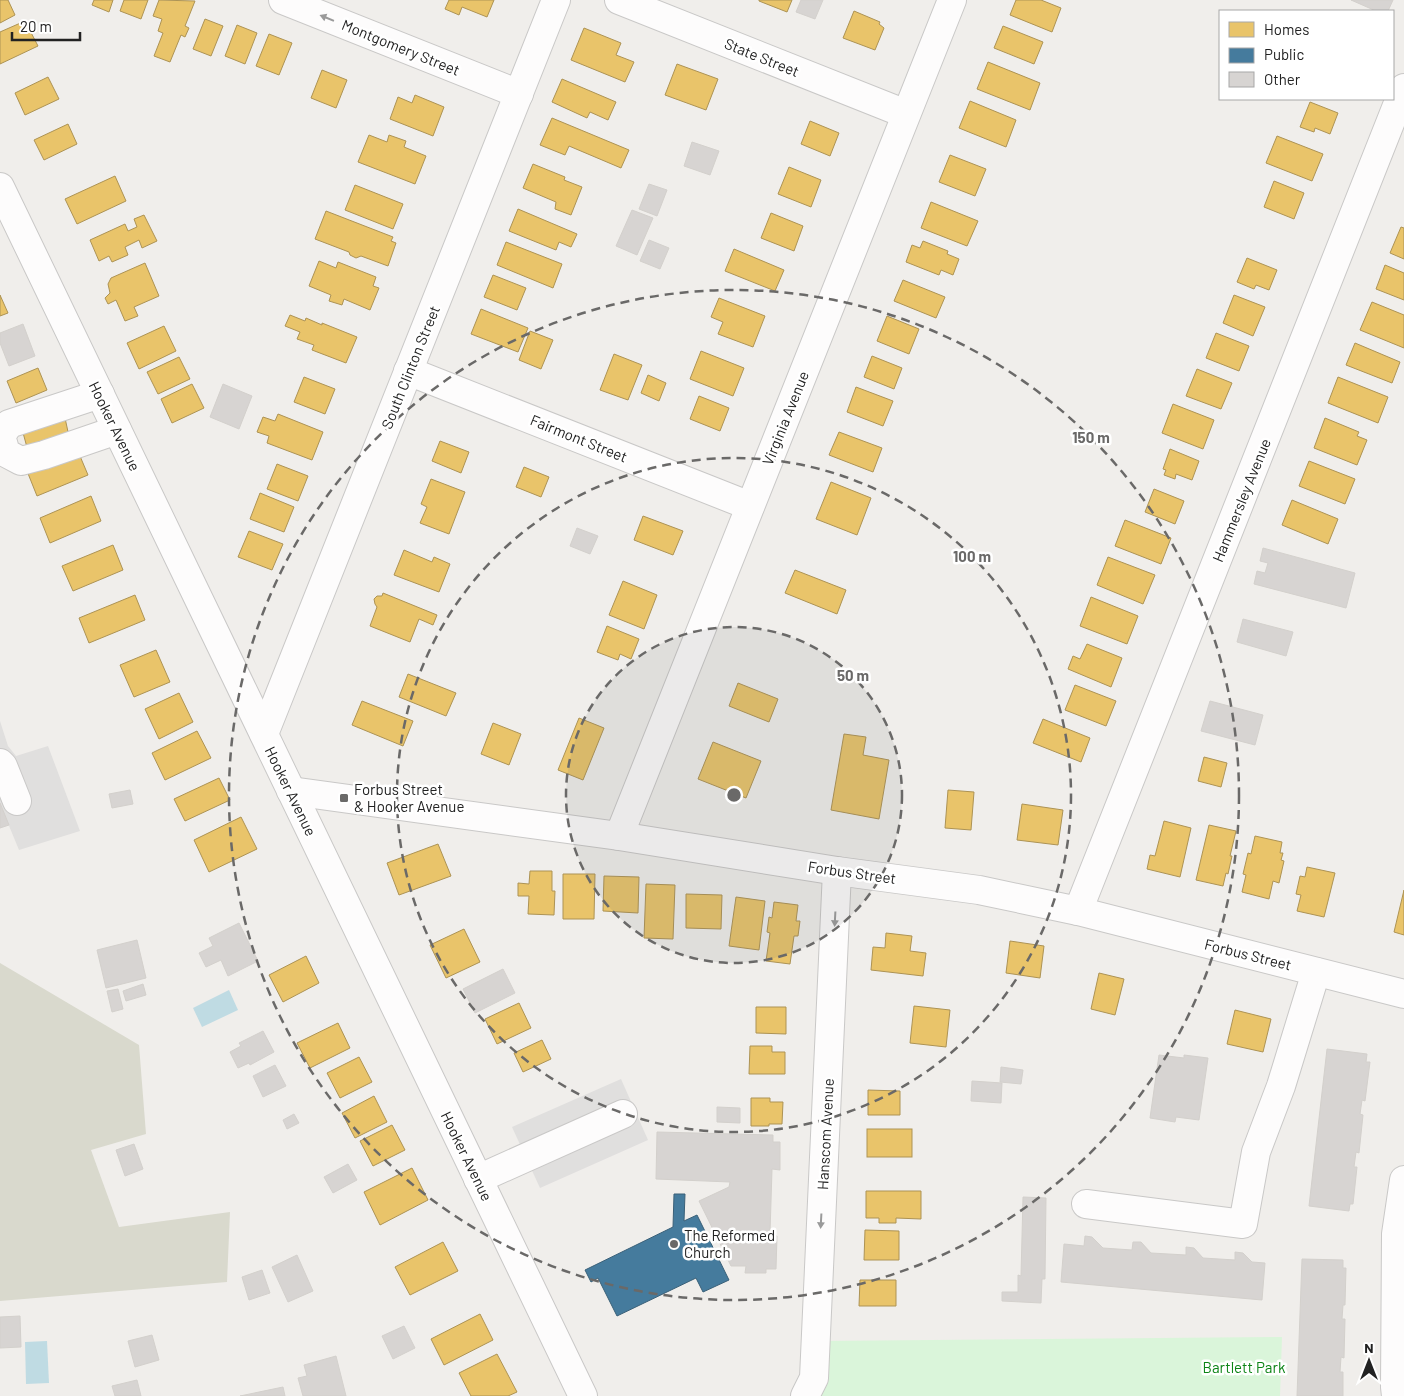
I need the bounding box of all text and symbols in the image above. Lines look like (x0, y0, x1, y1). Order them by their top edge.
scale bar (12, 10, 80, 42)
legend (1219, 10, 1394, 100)
one-way arrow (320, 13, 334, 21)
street label: Montgomery Street (339, 15, 463, 79)
text: 20 m (20, 17, 52, 35)
text: Homes (1264, 20, 1309, 38)
street label: State Street (722, 34, 802, 80)
text: Public (1264, 45, 1304, 63)
text: Other (1264, 70, 1301, 88)
street label: South Clinton Street (377, 303, 443, 431)
street label: Virginia Avenue (758, 368, 812, 468)
street label: Hooker Avenue (86, 378, 144, 474)
street label: Fairmont Street (528, 410, 630, 466)
text: 150 m (1072, 428, 1110, 446)
street label: Hammersley Avenue (1208, 436, 1274, 564)
text: 100 m (953, 547, 991, 565)
text: 50 m (837, 666, 869, 684)
street label: Hooker Avenue (262, 743, 320, 839)
place label: Forbus Street & Hooker Avenue (354, 780, 464, 815)
centre of rings (725, 786, 743, 804)
marker: Forbus Street & Hooker Avenue (338, 792, 350, 804)
street label: Forbus Street (807, 857, 897, 887)
one-way arrow (831, 912, 839, 928)
street label: Forbus Street (1203, 935, 1293, 973)
street label: Hanscom Avenue (813, 1078, 837, 1190)
street label: Hooker Avenue (438, 1108, 496, 1204)
one-way arrow (816, 1214, 824, 1230)
place label: The Reformed Church (684, 1226, 775, 1261)
marker: The Reformed Church (668, 1238, 680, 1250)
north arrow (1344, 1336, 1394, 1386)
text: N (1364, 1339, 1374, 1356)
park label: Bartlett Park (1203, 1358, 1286, 1376)

